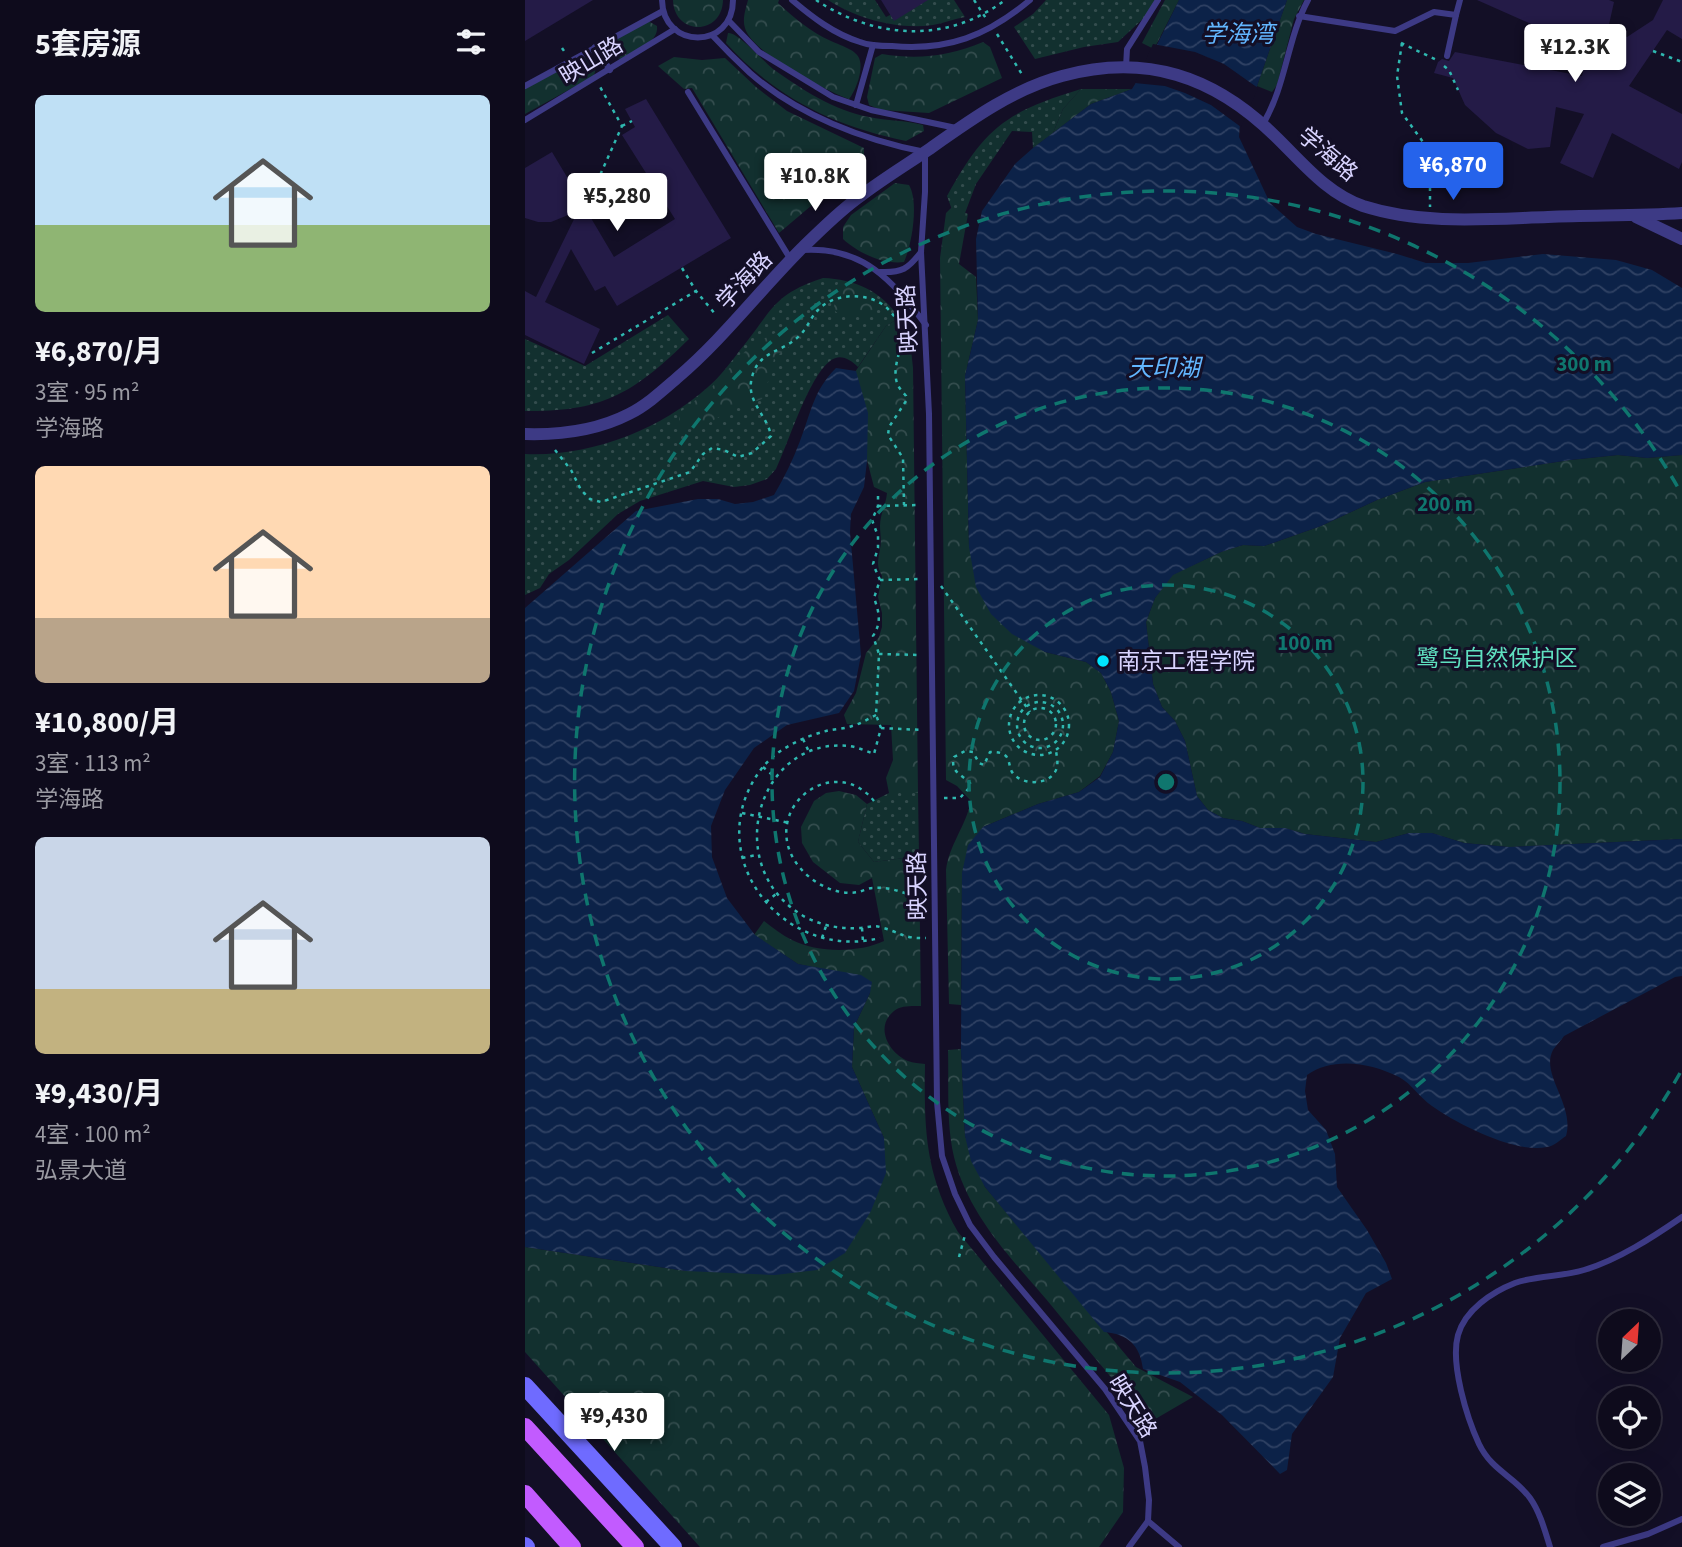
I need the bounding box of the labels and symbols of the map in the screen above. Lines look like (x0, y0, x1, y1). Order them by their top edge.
water label: 学海湾 (1202, 17, 1278, 52)
pin: ¥12.3K (1518, 24, 1632, 84)
street label: 映山路 (553, 29, 629, 92)
street label: 学海路 (1291, 120, 1365, 189)
pin: ¥6,870 (1396, 142, 1510, 202)
pin: ¥10.8K (758, 154, 872, 213)
pin: ¥5,280 (560, 174, 674, 233)
street label: 学海路 (709, 244, 780, 317)
street label: 映天路 (889, 284, 926, 354)
text: 300 m (1556, 349, 1612, 379)
water label: 天印湖 (1128, 351, 1204, 386)
text: 200 m (1417, 489, 1473, 519)
text: 100 m (1277, 628, 1333, 658)
park label: 鹭鸟自然保护区 (1417, 642, 1578, 675)
place label: 南京工程学院 (1117, 645, 1255, 678)
marker: 南京工程学院 (1095, 653, 1111, 669)
centre of rings (1154, 770, 1178, 794)
street label: 映天路 (900, 851, 935, 921)
north arrow (1598, 1309, 1661, 1372)
street label: 映天路 (1100, 1368, 1165, 1444)
pin: ¥9,430 (557, 1394, 671, 1453)

